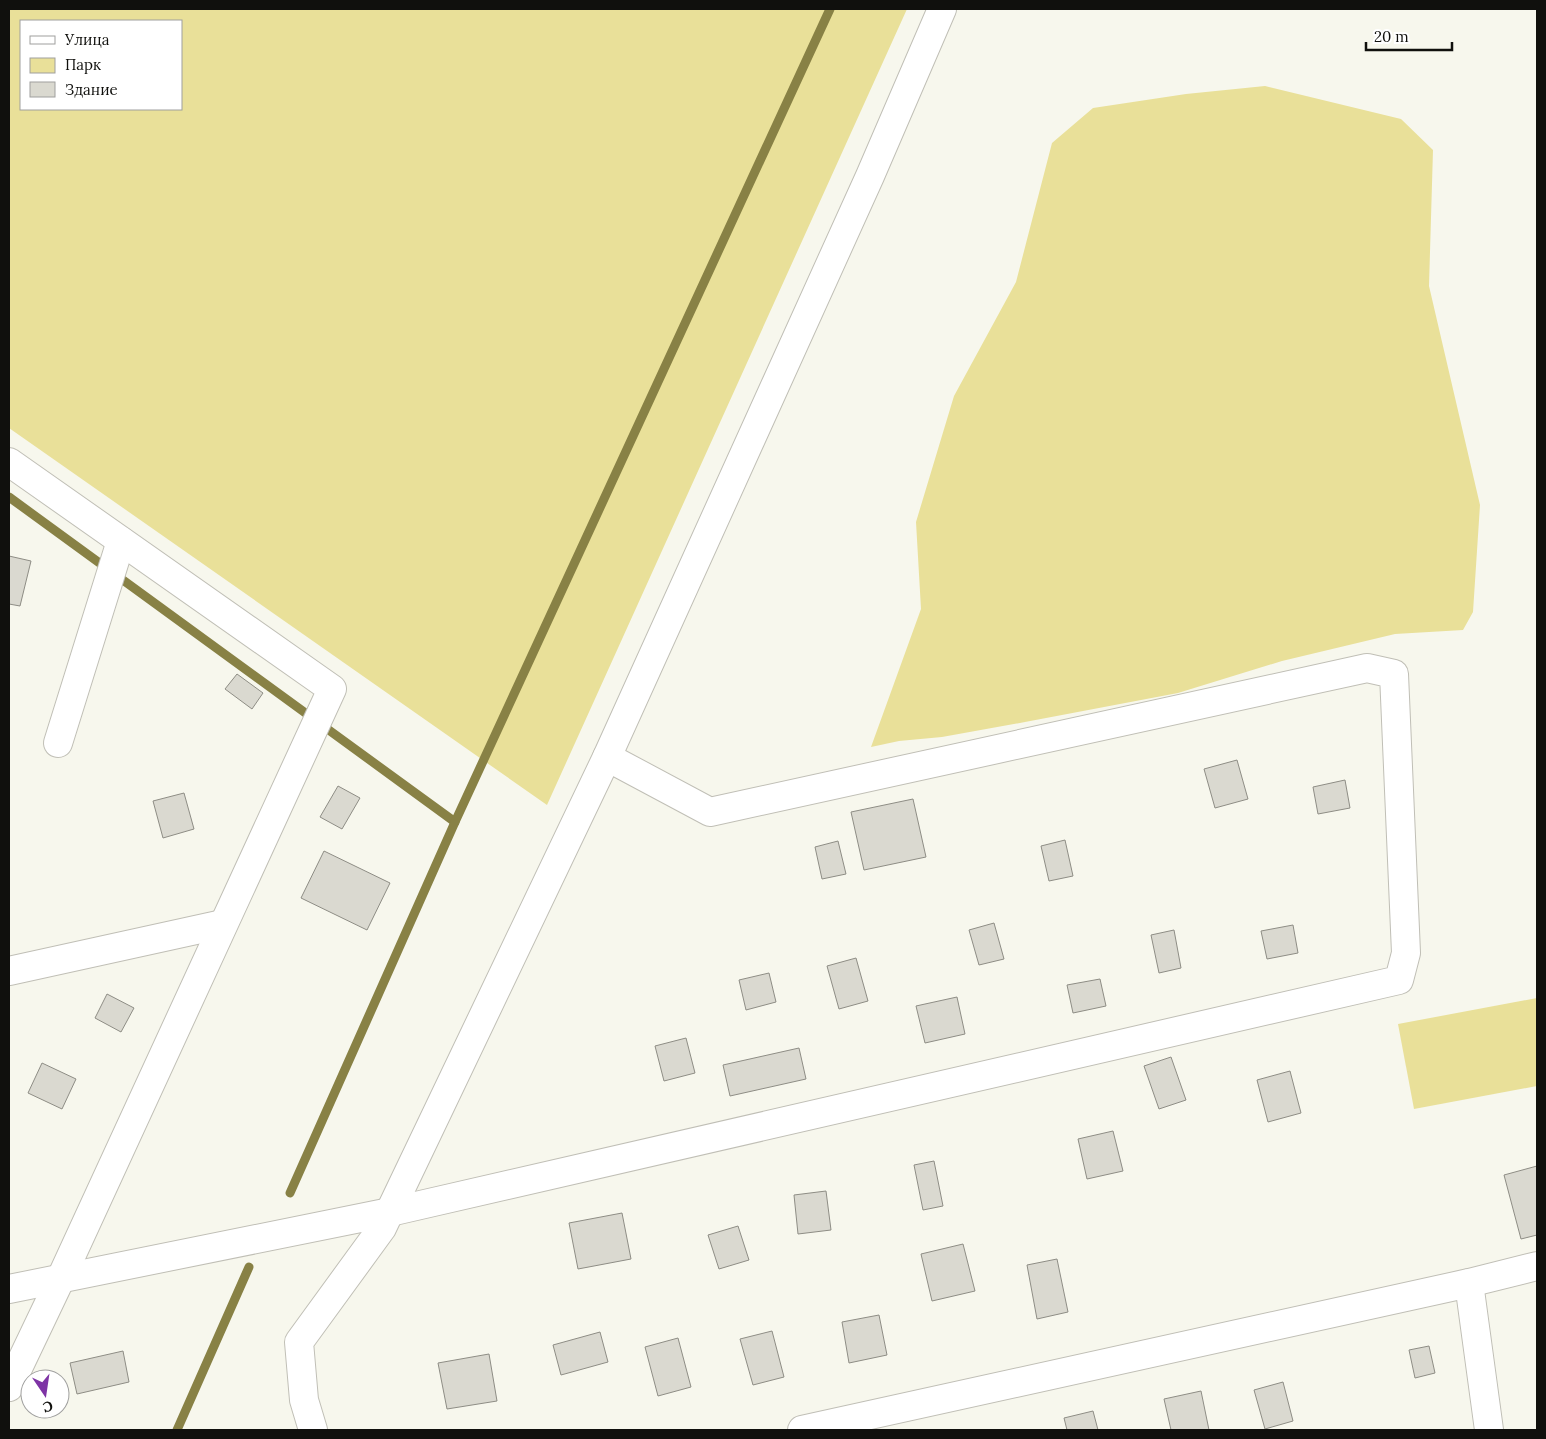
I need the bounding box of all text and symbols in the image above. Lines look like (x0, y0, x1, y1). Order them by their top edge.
legend (20, 20, 182, 110)
scale bar (1366, 20, 1452, 52)
text: 20 m (1374, 27, 1409, 46)
text: Улица (64, 30, 110, 49)
text: Парк (65, 55, 101, 74)
text: Здание (65, 80, 118, 99)
north arrow (20, 1369, 70, 1419)
text: С (41, 1397, 55, 1417)

